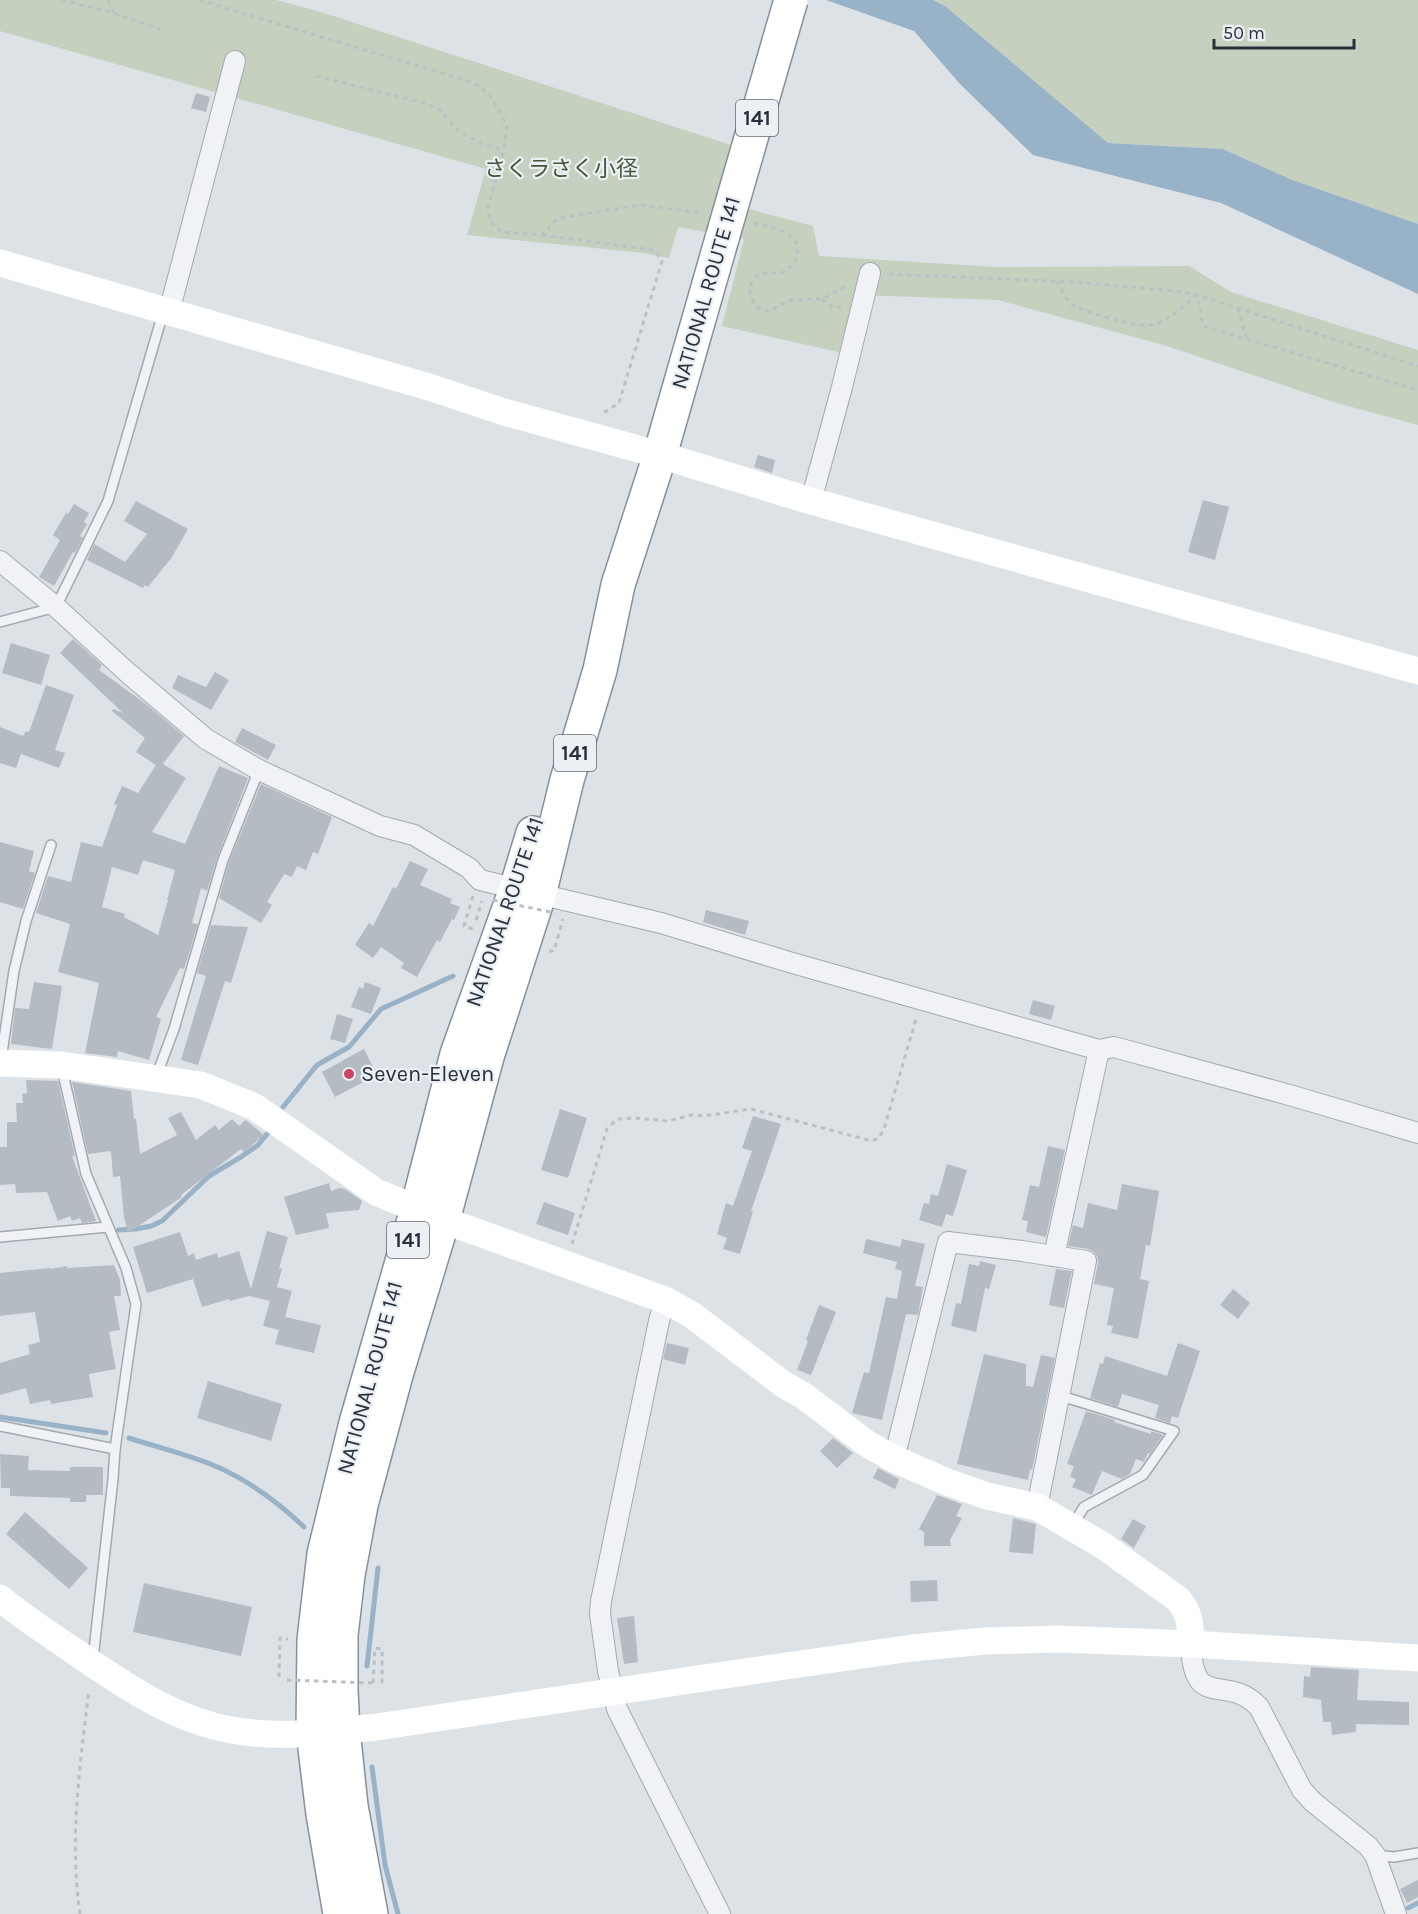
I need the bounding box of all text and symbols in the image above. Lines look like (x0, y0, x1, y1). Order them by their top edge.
scale bar (1214, 12, 1354, 50)
text: 50 m (1223, 22, 1265, 44)
road number: 141 (736, 100, 778, 136)
park label: さくラさく小径 (484, 156, 638, 182)
street label: NATIONAL ROUTE 141 (666, 194, 746, 392)
road number: 141 (554, 735, 596, 771)
street label: NATIONAL ROUTE 141 (460, 814, 550, 1010)
place label: Seven-Eleven (361, 1061, 494, 1087)
marker: Seven-Eleven (342, 1067, 356, 1081)
road number: 141 (387, 1222, 429, 1258)
street label: NATIONAL ROUTE 141 (332, 1279, 408, 1477)

